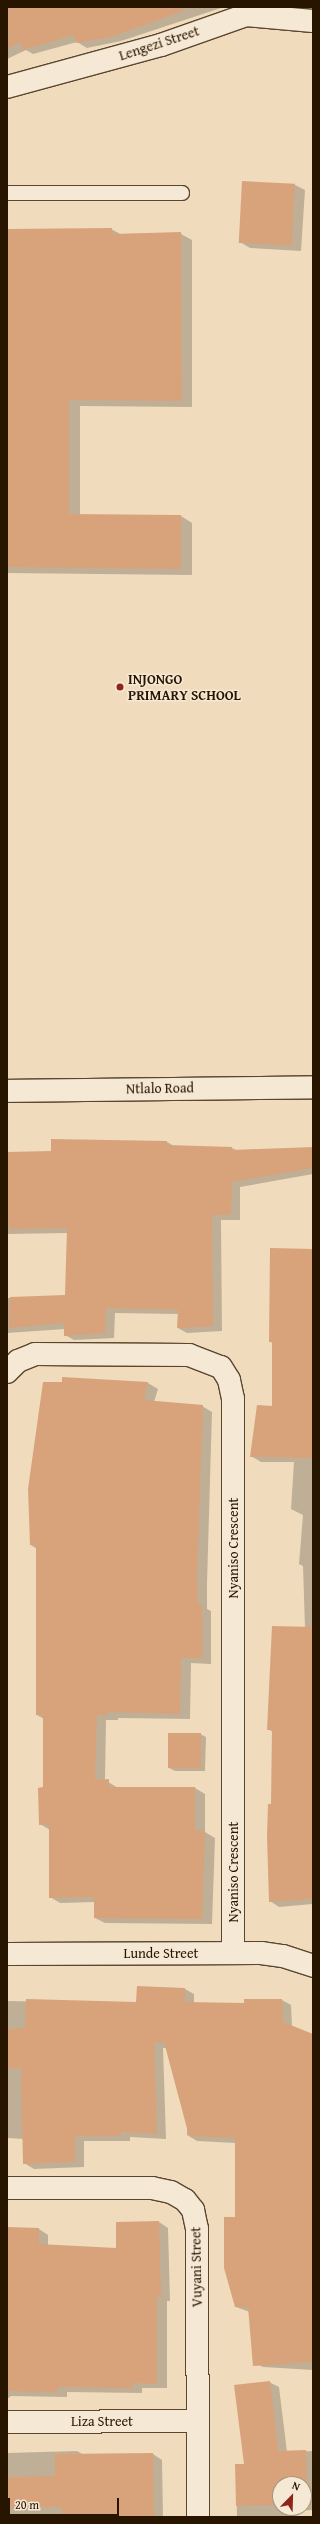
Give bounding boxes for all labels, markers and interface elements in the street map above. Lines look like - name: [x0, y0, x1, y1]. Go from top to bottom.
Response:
- street label: Lengezi Street: [117, 22, 201, 64]
- place label: INJONGO PRIMARY SCHOOL: [128, 671, 241, 704]
- marker: INJONGO PRIMARY SCHOOL: [115, 682, 125, 692]
- street label: Ntlalo Road: [126, 1079, 194, 1097]
- street label: Nyaniso Crescent: [225, 1498, 241, 1598]
- street label: Nyaniso Crescent: [225, 1822, 241, 1922]
- street label: Lunde Street: [124, 1945, 198, 1961]
- street label: Vuyani Street: [187, 2227, 205, 2307]
- street label: Liza Street: [71, 2413, 133, 2429]
- north arrow: [272, 2476, 312, 2516]
- text: N: [290, 2477, 303, 2495]
- scale bar: [10, 2490, 121, 2516]
- text: 20 m: [15, 2496, 39, 2513]

